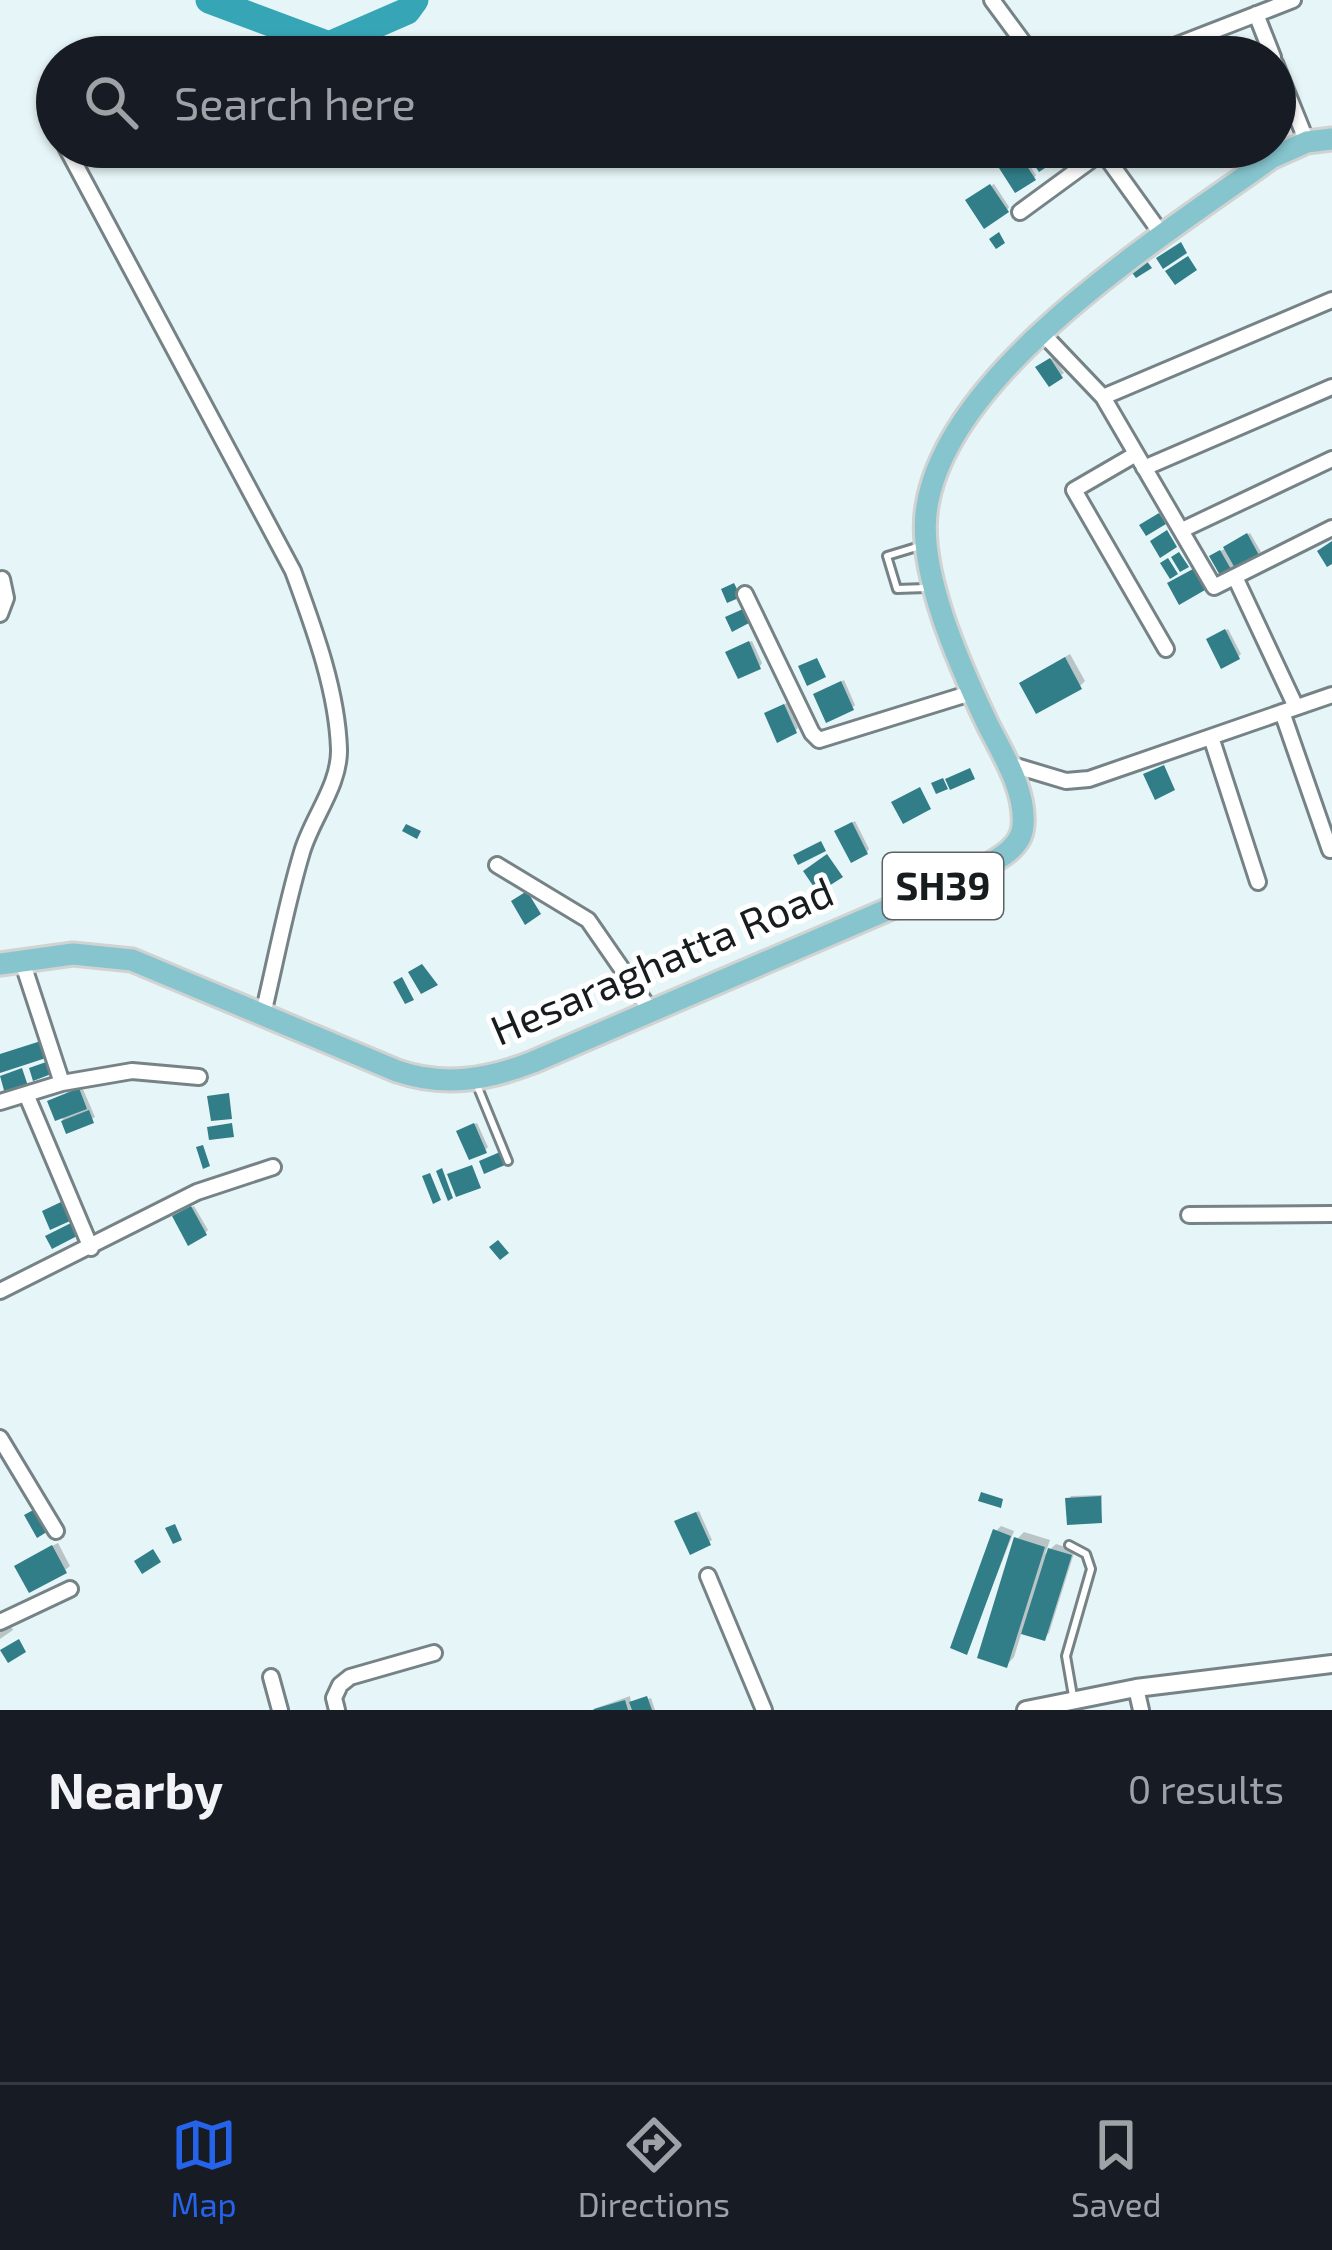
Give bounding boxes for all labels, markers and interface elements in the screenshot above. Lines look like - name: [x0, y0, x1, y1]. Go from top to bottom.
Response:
- search box: [36, 36, 1296, 168]
- icon: search: [78, 69, 144, 135]
- text: Search here: [174, 75, 416, 129]
- road number: SH39: [883, 853, 1003, 919]
- street label: Hesaraghatta Road: [483, 864, 840, 1054]
- text: Nearby: [48, 1758, 223, 1819]
- text: 0 results: [1128, 1765, 1284, 1812]
- tab: Map: [171, 2112, 237, 2224]
- tab: Directions: [578, 2112, 730, 2224]
- tab: Saved: [1071, 2112, 1161, 2224]

